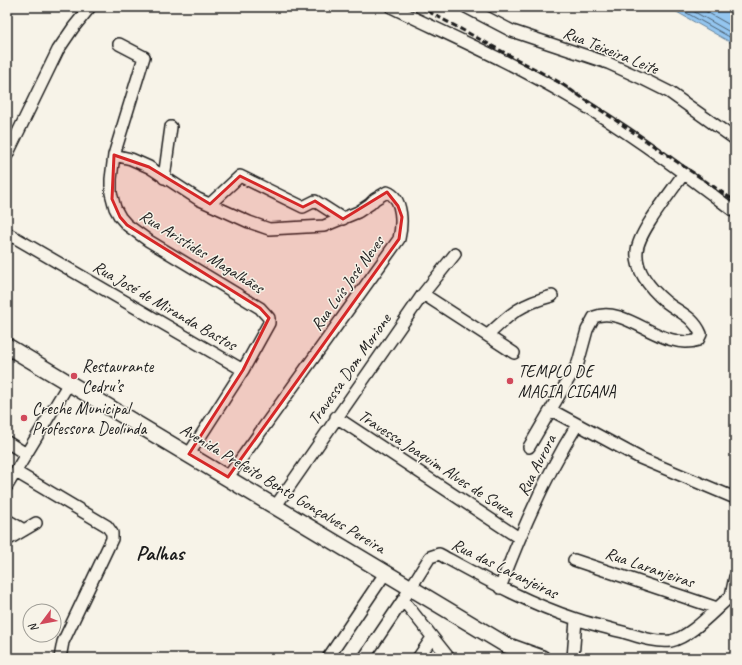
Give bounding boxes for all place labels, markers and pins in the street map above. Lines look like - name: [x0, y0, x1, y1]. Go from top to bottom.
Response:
- place label: Restaurante Cedru’s: [82, 356, 155, 397]
- place label: TEMPLO DE MAGIA CIGANA: [518, 361, 616, 402]
- marker: Restaurante Cedru’s: [69, 371, 79, 381]
- marker: TEMPLO DE MAGIA CIGANA: [505, 376, 515, 386]
- place label: Creche Municipal Professora Deolinda: [32, 398, 147, 439]
- marker: Creche Municipal Professora Deolinda: [19, 413, 29, 423]

